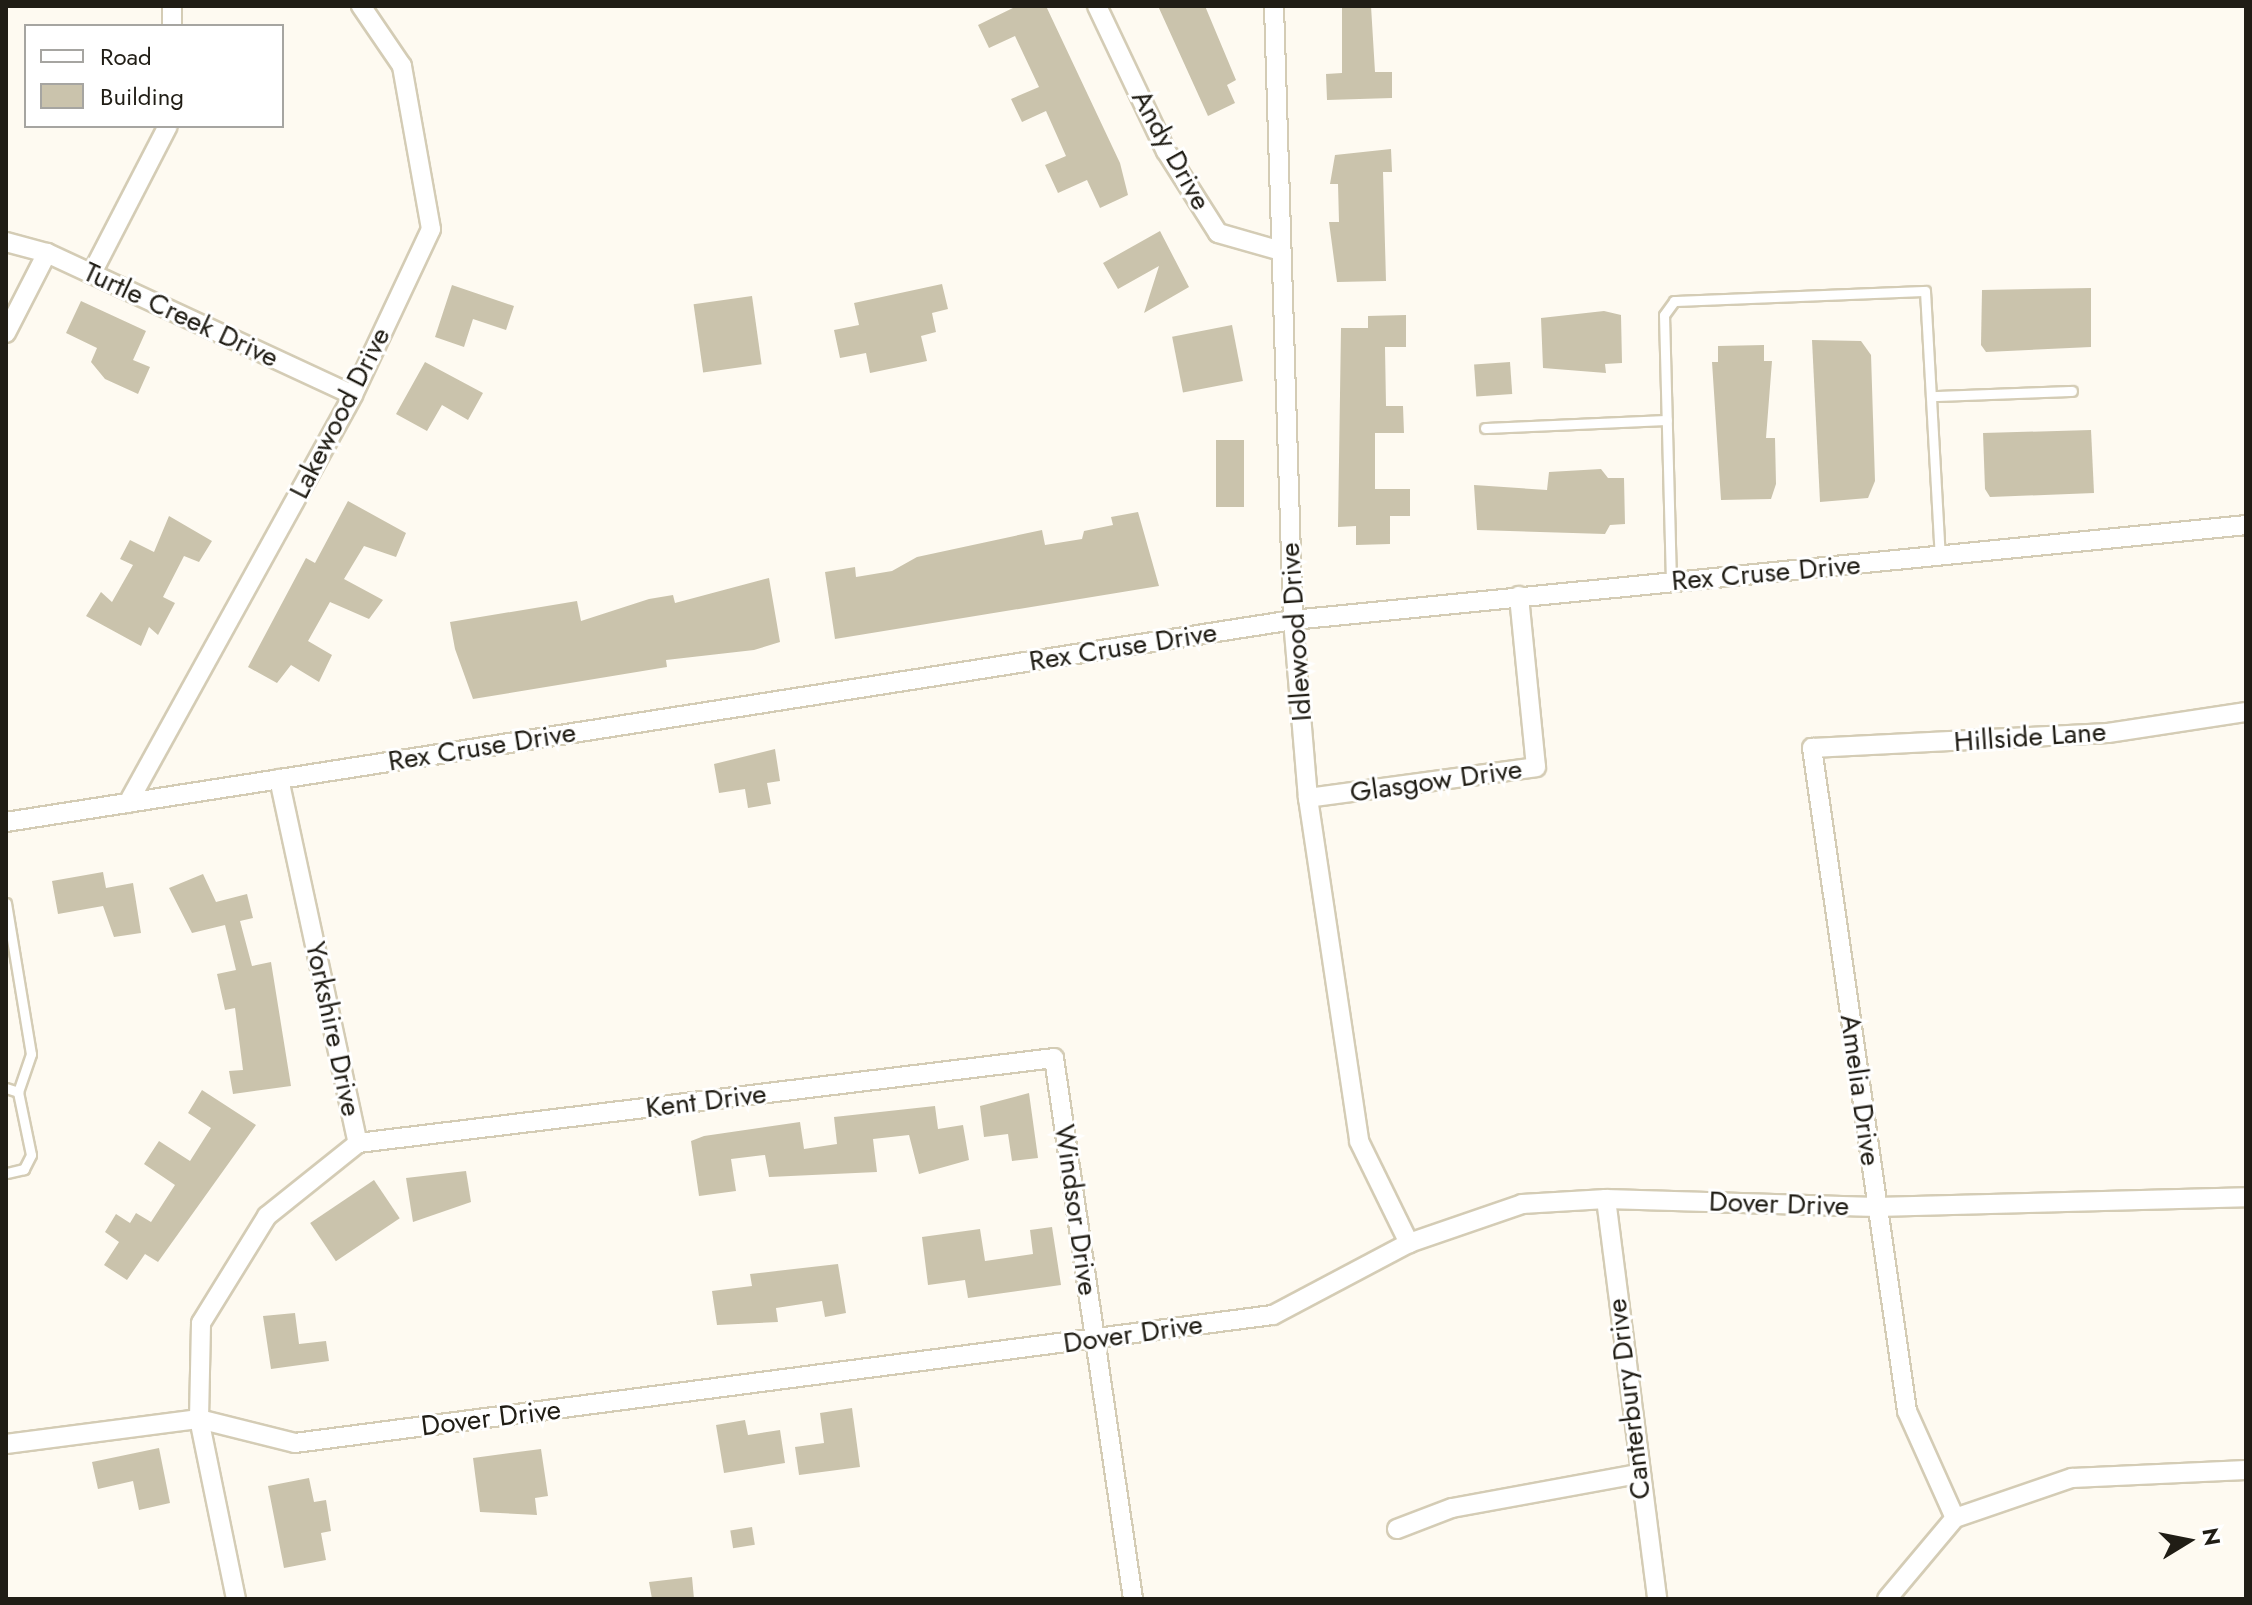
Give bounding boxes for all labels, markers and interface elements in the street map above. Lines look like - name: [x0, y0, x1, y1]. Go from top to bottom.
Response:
- legend: [24, 24, 284, 128]
- text: Road: [100, 39, 152, 74]
- text: Building: [100, 79, 184, 114]
- street label: Andy Drive: [1124, 84, 1218, 216]
- street label: Turtle Creek Drive: [78, 255, 284, 375]
- street label: Lakewood Drive: [282, 322, 398, 504]
- street label: Idlewood Drive: [1273, 542, 1319, 722]
- street label: Rex Cruse Drive: [1670, 548, 1862, 598]
- street label: Rex Cruse Drive: [1027, 616, 1219, 678]
- street label: Hillside Lane: [1953, 715, 2107, 759]
- street label: Rex Cruse Drive: [386, 716, 578, 778]
- street label: Glasgow Drive: [1348, 752, 1524, 810]
- street label: Yorkshire Drive: [298, 939, 368, 1119]
- street label: Amelia Drive: [1833, 1012, 1887, 1168]
- street label: Kent Drive: [644, 1077, 768, 1125]
- street label: Windsor Drive: [1047, 1122, 1105, 1298]
- street label: Dover Drive: [1708, 1185, 1850, 1223]
- street label: Canterbury Drive: [1600, 1297, 1658, 1501]
- street label: Dover Drive: [1061, 1308, 1205, 1360]
- street label: Dover Drive: [419, 1393, 563, 1443]
- north arrow: [2148, 1501, 2228, 1581]
- text: N: [2194, 1525, 2229, 1548]

